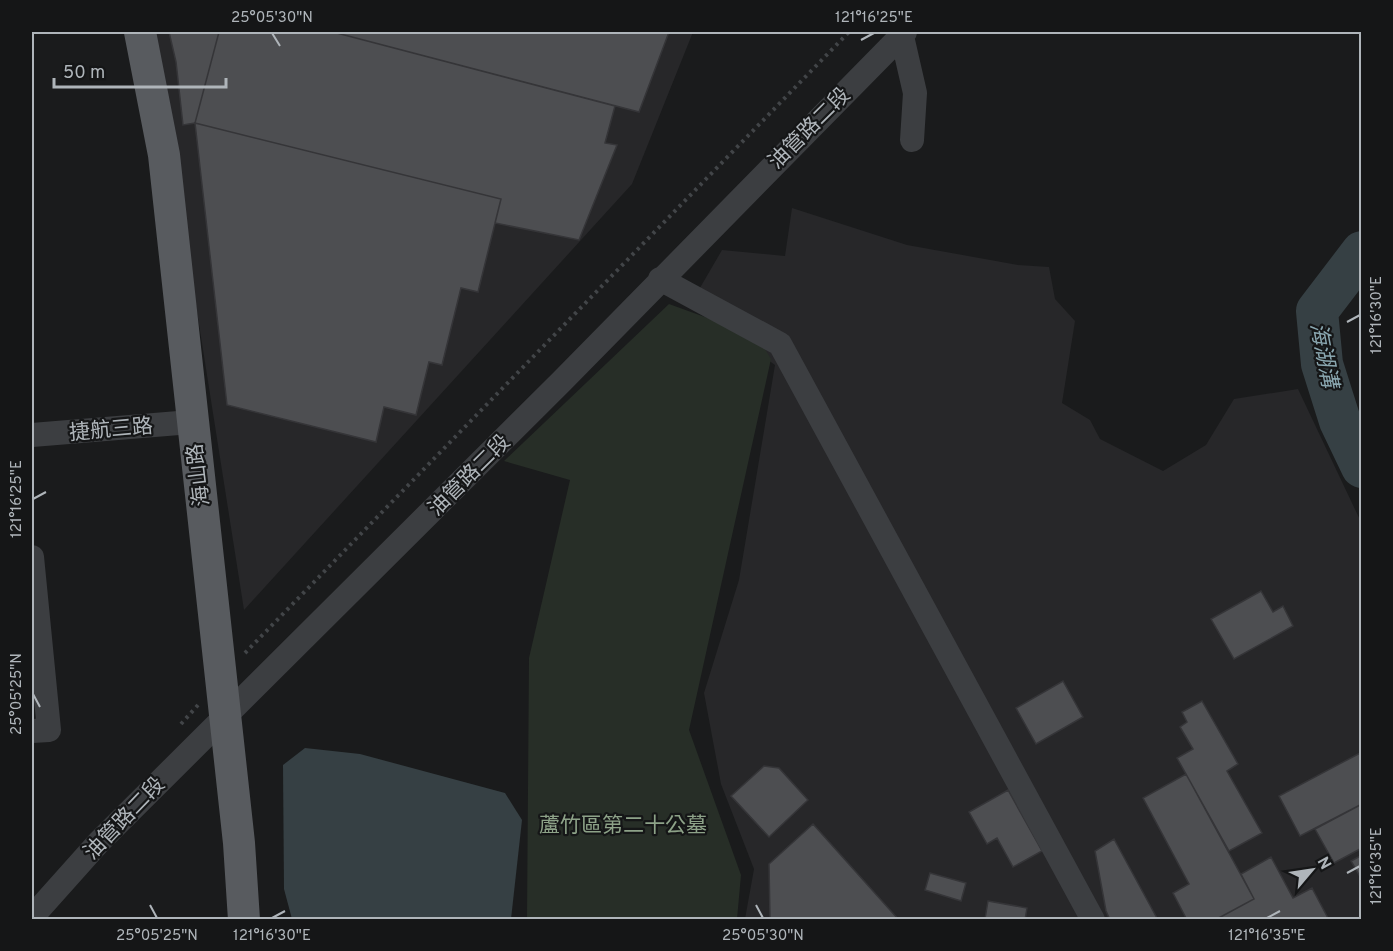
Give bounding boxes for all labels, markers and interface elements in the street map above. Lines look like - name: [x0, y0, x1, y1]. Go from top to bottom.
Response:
- text: 25°05'30"N: [231, 9, 313, 28]
- text: 121°16'25"E: [835, 9, 913, 28]
- scale bar: [54, 51, 226, 89]
- text: 50 m: [63, 62, 105, 85]
- street label: 油管路二段: [763, 82, 857, 176]
- text: 121°16'30"E: [1368, 276, 1387, 354]
- water label: 海湖溝: [1303, 320, 1343, 393]
- street label: 捷航三路: [68, 413, 154, 448]
- street label: 油管路二段: [423, 429, 517, 523]
- street label: 海山路: [182, 442, 217, 508]
- text: 121°16'25"E: [8, 460, 27, 538]
- text: 25°05'25"N: [8, 653, 27, 735]
- street label: 油管路二段: [79, 772, 171, 866]
- park label: 蘆竹區第二十公墓: [539, 813, 707, 840]
- text: 121°16'35"E: [1368, 827, 1387, 905]
- north arrow: [1282, 840, 1342, 900]
- text: N: [1312, 854, 1335, 874]
- text: 25°05'25"N: [116, 927, 198, 946]
- text: 121°16'30"E: [233, 927, 311, 946]
- text: 25°05'30"N: [722, 927, 804, 946]
- text: 121°16'35"E: [1228, 927, 1306, 946]

